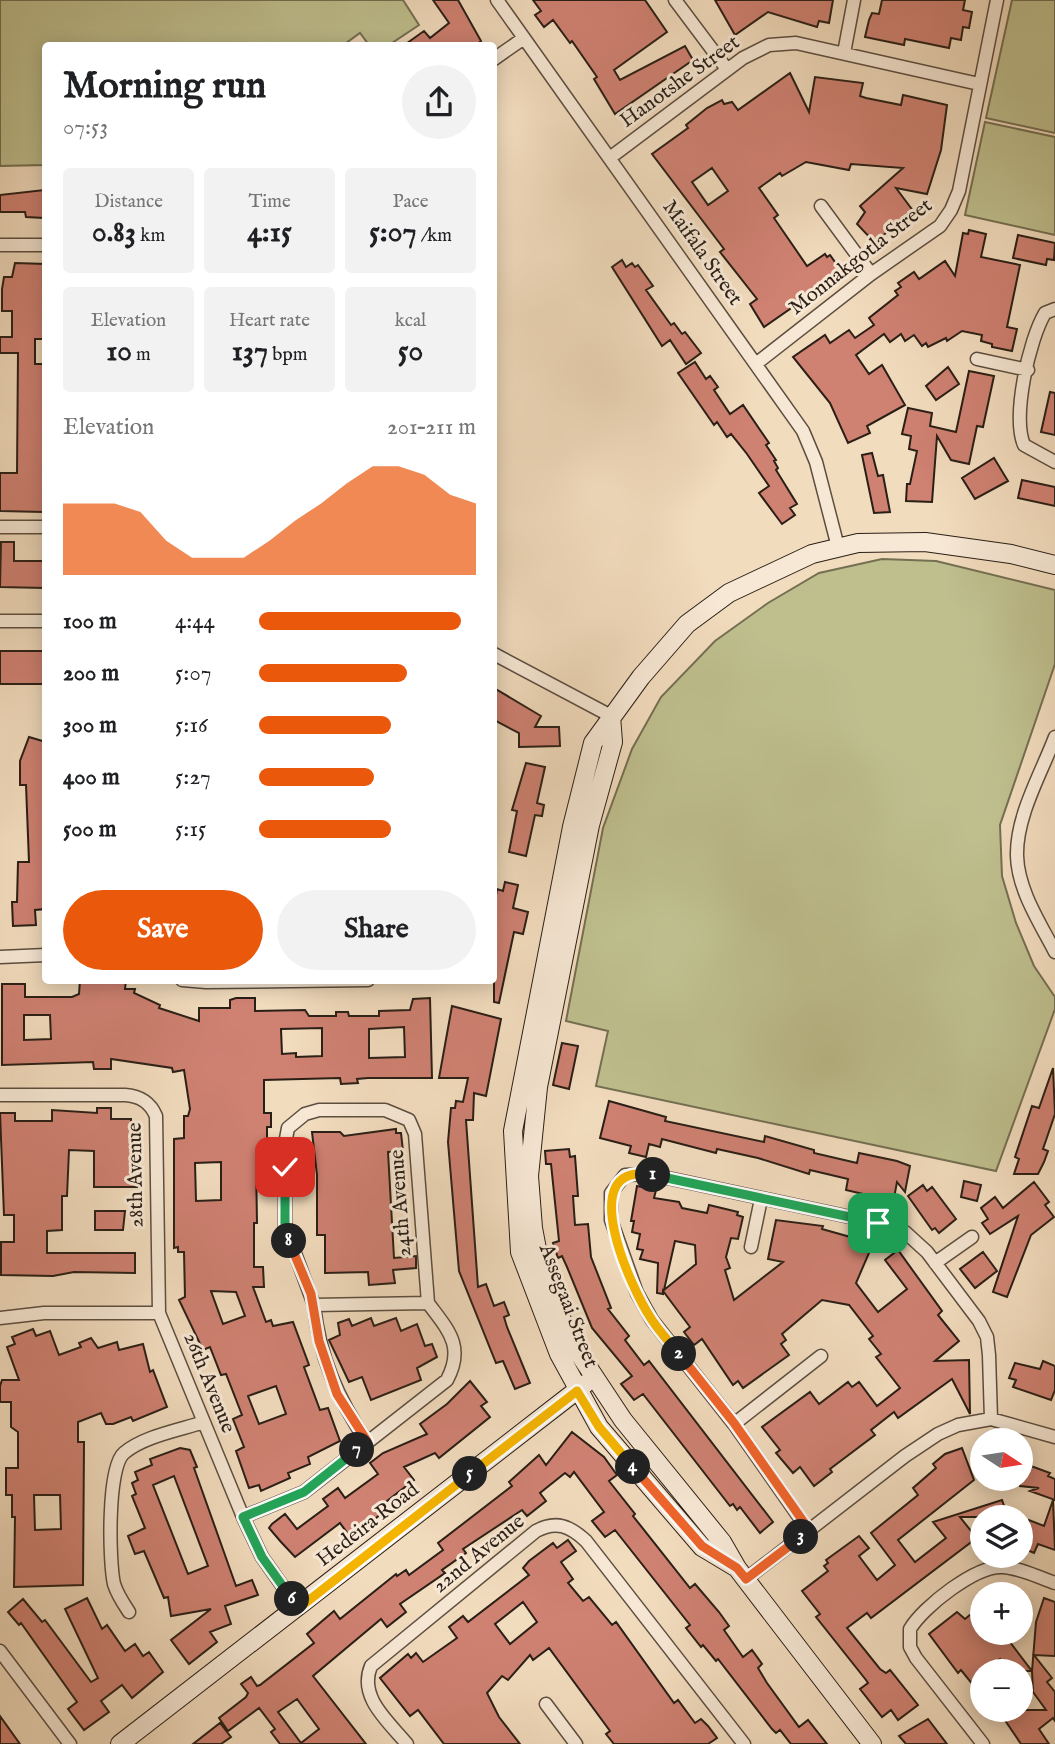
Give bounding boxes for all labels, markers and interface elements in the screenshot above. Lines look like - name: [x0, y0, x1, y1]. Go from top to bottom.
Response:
- street label: Hanotshe Street: [615, 29, 745, 135]
- text: Morning run: [63, 63, 266, 111]
- button: share: [402, 65, 476, 139]
- text: 07:53: [63, 113, 108, 142]
- text: Distance: [94, 190, 163, 214]
- text: Time: [248, 190, 291, 214]
- text: Pace: [393, 190, 428, 214]
- street label: Monnakgotla Street: [784, 193, 938, 321]
- street label: Maifala Street: [656, 195, 748, 311]
- text: 0.83: [92, 214, 136, 252]
- text: 4:15: [247, 214, 292, 252]
- text: 5:07: [369, 214, 417, 252]
- text: km: [136, 224, 165, 248]
- text: /km: [417, 224, 452, 248]
- text: Elevation: [91, 309, 166, 333]
- text: Heart rate: [229, 309, 310, 333]
- text: kcal: [395, 309, 426, 333]
- text: 10: [106, 333, 132, 371]
- text: 137: [232, 333, 268, 371]
- text: 50: [398, 333, 423, 371]
- text: m: [132, 343, 151, 367]
- text: bpm: [268, 343, 307, 367]
- text: Elevation: [63, 413, 154, 442]
- text: 201–211 m: [387, 413, 476, 442]
- text: 100 m: [63, 607, 117, 636]
- text: 4:44: [175, 607, 215, 636]
- text: 200 m: [63, 659, 119, 688]
- text: 5:07: [175, 659, 211, 688]
- text: 300 m: [63, 711, 117, 740]
- text: 5:16: [175, 711, 208, 740]
- text: 400 m: [63, 763, 120, 792]
- text: 5:27: [175, 763, 211, 792]
- text: 500 m: [63, 815, 117, 844]
- text: 5:15: [175, 815, 206, 844]
- button: Save: [63, 890, 263, 970]
- button: Share: [277, 890, 476, 970]
- street label: 28th Avenue: [122, 1122, 150, 1228]
- pin: [255, 1137, 315, 1197]
- icon: check: [266, 1148, 304, 1186]
- street label: 24th Avenue: [384, 1148, 418, 1257]
- pin: 1: [636, 1158, 670, 1192]
- text: 1: [649, 1162, 656, 1186]
- pin: [848, 1193, 908, 1253]
- icon: arrive: [859, 1204, 897, 1242]
- pin: 8: [272, 1224, 306, 1258]
- text: 8: [285, 1228, 292, 1252]
- street label: Assegaai Street: [532, 1239, 604, 1372]
- street label: 26th Avenue: [177, 1329, 241, 1437]
- pin: 2: [662, 1336, 696, 1372]
- text: 2: [674, 1341, 683, 1365]
- north arrow: [970, 1428, 1032, 1491]
- map controls: [970, 1428, 1033, 1722]
- pin: 7: [340, 1432, 374, 1468]
- text: 7: [352, 1437, 361, 1461]
- pin: 4: [616, 1450, 650, 1484]
- text: 4: [628, 1454, 637, 1478]
- pin: 5: [452, 1456, 488, 1492]
- text: 5: [466, 1461, 473, 1485]
- street label: Hedeira Road: [311, 1476, 425, 1573]
- button: layers: [970, 1505, 1033, 1568]
- street label: 22nd Avenue: [427, 1508, 531, 1599]
- pin: 3: [784, 1520, 818, 1554]
- text: 3: [797, 1524, 804, 1548]
- pin: 6: [274, 1582, 310, 1616]
- button: +: [970, 1582, 1033, 1645]
- text: 6: [287, 1586, 296, 1610]
- button: −: [970, 1659, 1033, 1722]

